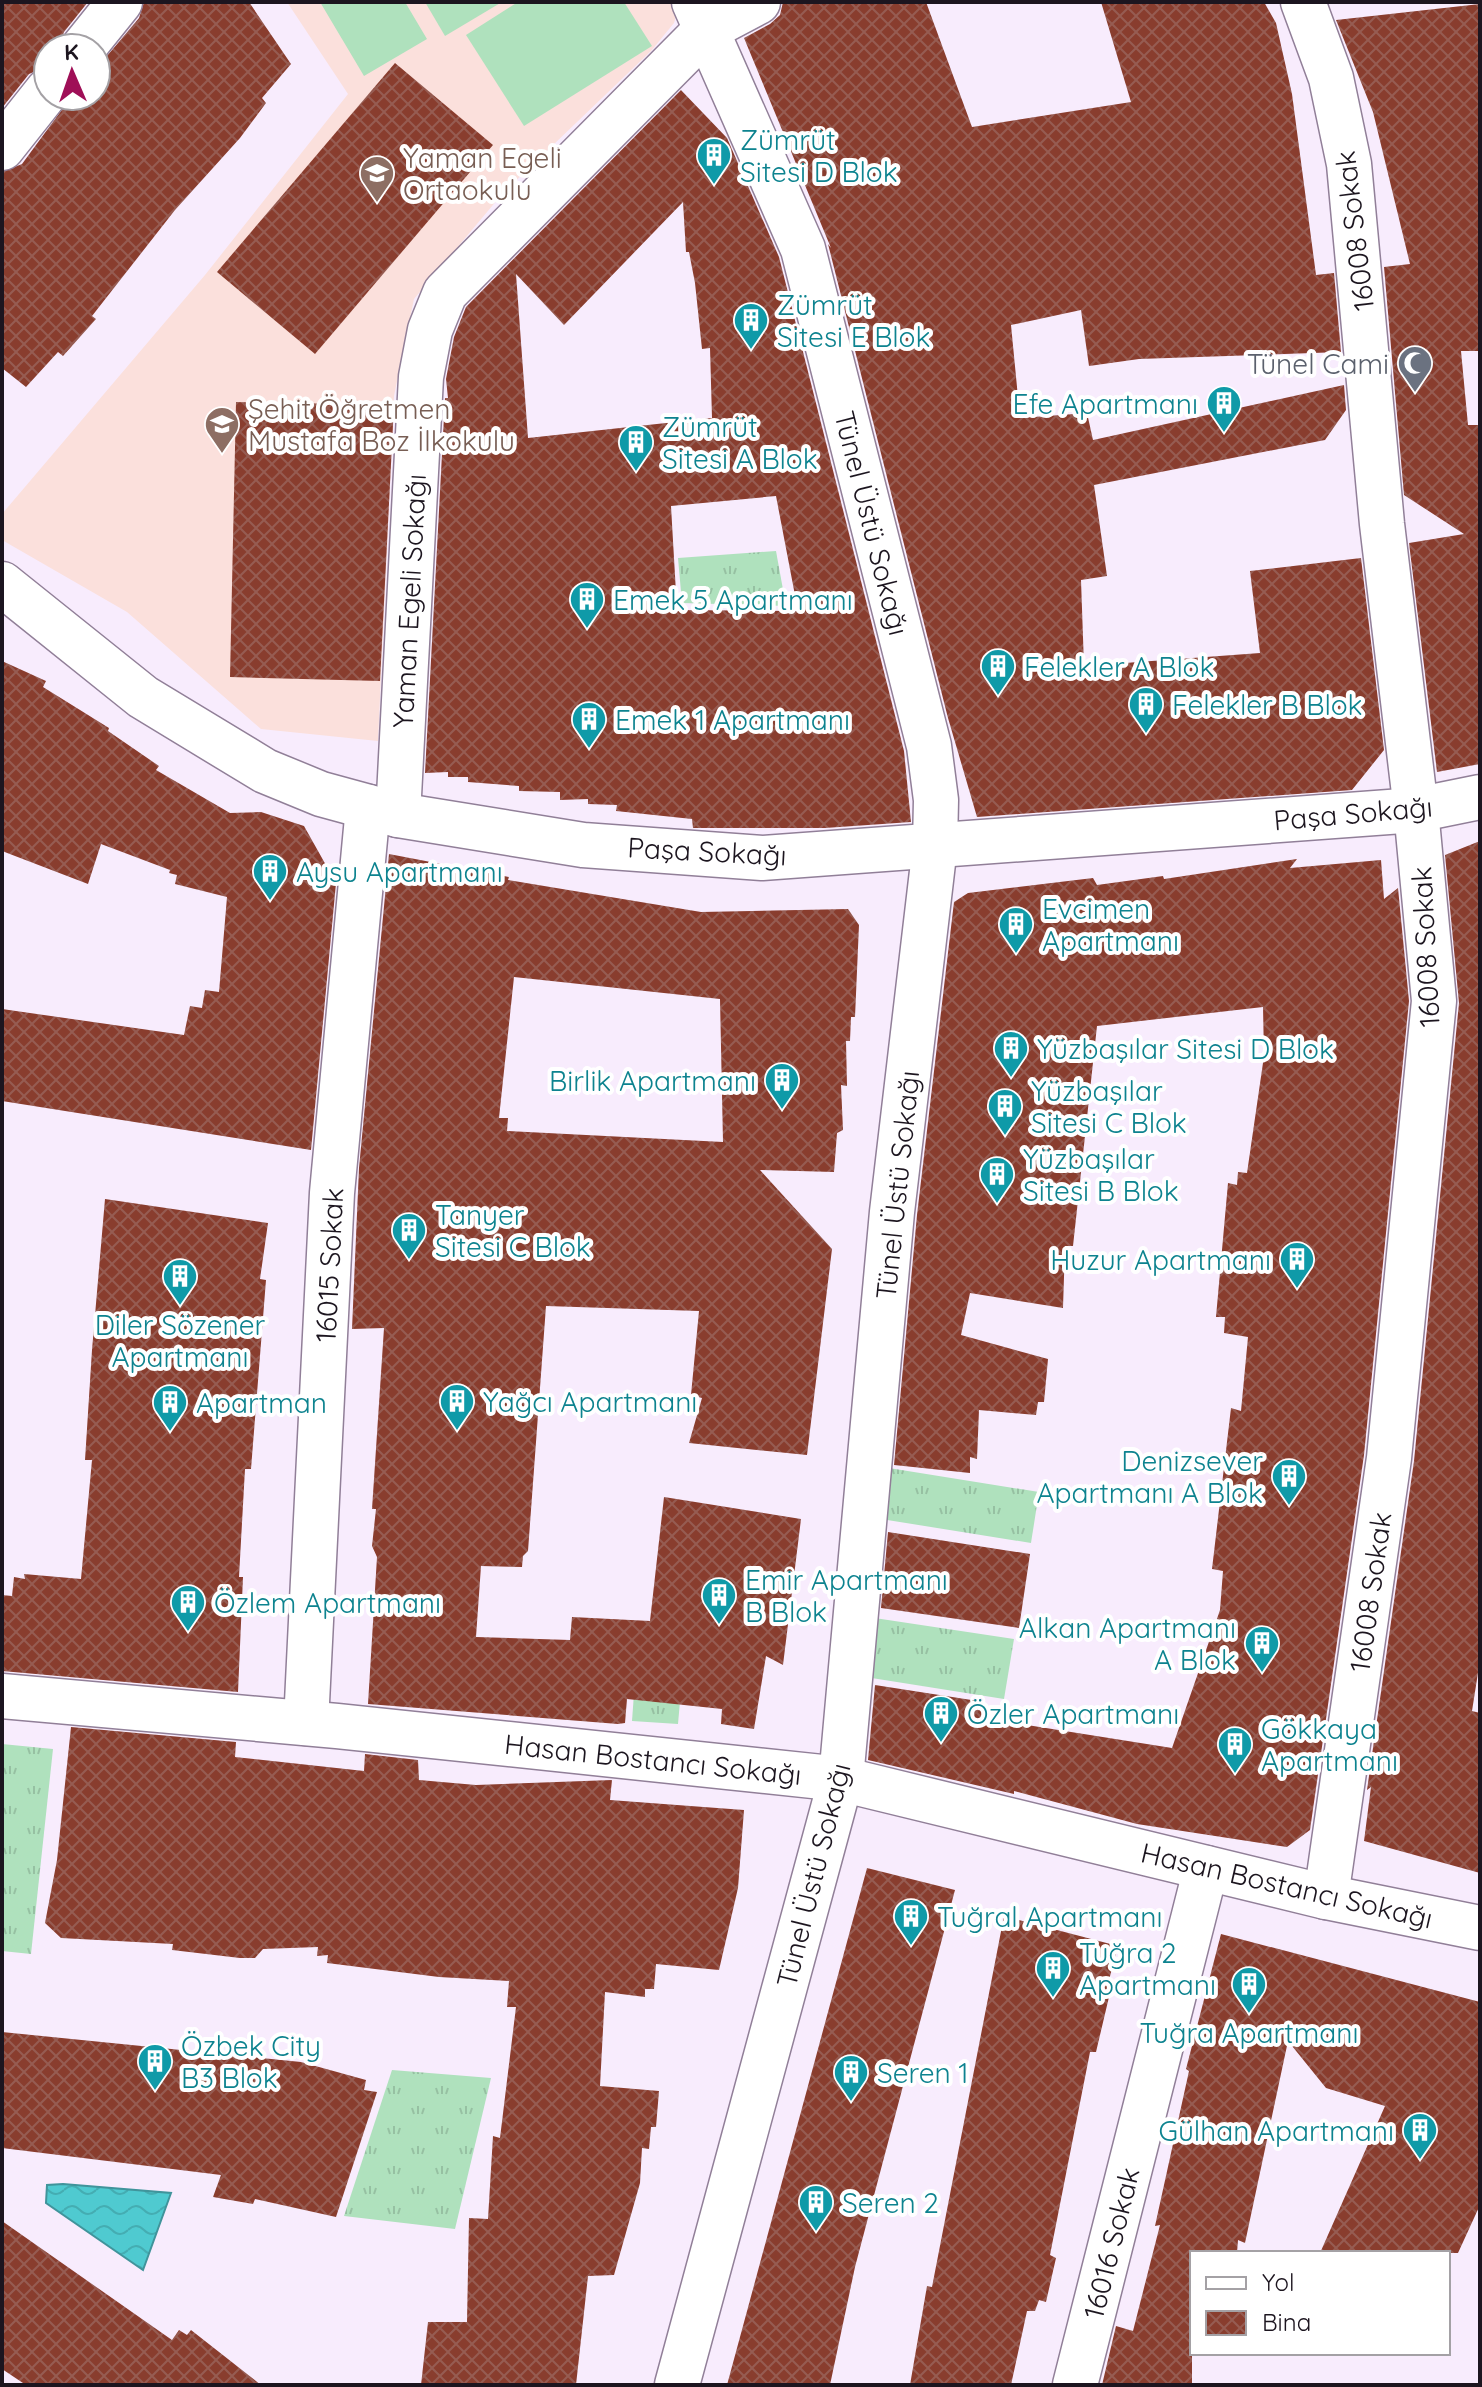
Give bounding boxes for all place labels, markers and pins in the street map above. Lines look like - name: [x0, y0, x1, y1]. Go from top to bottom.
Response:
- place label: Zümrüt Sitesi D Blok: [740, 122, 898, 189]
- building icon: Zümrüt Sitesi D Blok: [695, 136, 733, 186]
- place label: Yaman Egeli Ortaokulu: [403, 140, 562, 207]
- school or university icon: Yaman Egeli Ortaokulu: [358, 154, 396, 204]
- place label: Zümrüt Sitesi E Blok: [777, 287, 930, 354]
- building icon: Zümrüt Sitesi E Blok: [732, 301, 770, 351]
- mosque icon: Tünel Cami: [1396, 344, 1434, 394]
- place label: Tünel Cami: [1247, 346, 1389, 381]
- building icon: Efe Apartmanı: [1205, 384, 1243, 434]
- place label: Efe Apartmanı: [1013, 386, 1198, 421]
- place label: Şehit Öğretmen Mustafa Boz İlkokulu: [248, 391, 515, 458]
- school or university icon: Şehit Öğretmen Mustafa Boz İlkokulu: [203, 405, 241, 455]
- place label: Zümrüt Sitesi A Blok: [662, 409, 818, 476]
- building icon: Zümrüt Sitesi A Blok: [617, 423, 655, 473]
- building icon: Emek 5 Apartmanı: [568, 580, 606, 630]
- place label: Emek 5 Apartmanı: [613, 582, 853, 617]
- building icon: Felekler A Blok: [979, 647, 1017, 697]
- place label: Felekler A Blok: [1024, 649, 1214, 684]
- building icon: Felekler B Blok: [1127, 685, 1165, 735]
- place label: Felekler B Blok: [1172, 687, 1363, 722]
- building icon: Emek 1 Apartmanı: [570, 700, 608, 750]
- place label: Emek 1 Apartmanı: [615, 702, 850, 737]
- building icon: Aysu Apartmanı: [251, 852, 289, 902]
- place label: Aysu Apartmanı: [296, 854, 503, 889]
- place label: Evcimen Apartmanı: [1042, 891, 1179, 958]
- building icon: Evcimen Apartmanı: [997, 905, 1035, 955]
- building icon: Yüzbaşılar Sitesi D Blok: [992, 1029, 1030, 1079]
- place label: Yüzbaşılar Sitesi D Blok: [1037, 1031, 1334, 1066]
- building icon: Birlik Apartmanı: [763, 1061, 801, 1111]
- place label: Birlik Apartmanı: [549, 1063, 756, 1098]
- place label: Yüzbaşılar Sitesi C Blok: [1031, 1073, 1187, 1140]
- building icon: Yüzbaşılar Sitesi C Blok: [986, 1087, 1024, 1137]
- place label: Yüzbaşılar Sitesi B Blok: [1023, 1141, 1179, 1208]
- building icon: Yüzbaşılar Sitesi B Blok: [978, 1155, 1016, 1205]
- place label: Tanyer Sitesi C Blok: [435, 1197, 591, 1264]
- building icon: Tanyer Sitesi C Blok: [390, 1211, 428, 1261]
- building icon: Huzur Apartmanı: [1278, 1240, 1316, 1290]
- place label: Huzur Apartmanı: [1050, 1242, 1271, 1277]
- building icon: Diler Sözener Apartmanı: [161, 1257, 199, 1307]
- place label: Diler Sözener Apartmanı: [95, 1307, 266, 1374]
- building icon: Yağcı Apartmanı: [438, 1382, 476, 1432]
- building icon: Apartman: [151, 1383, 189, 1433]
- place label: Yağcı Apartmanı: [483, 1384, 697, 1419]
- place label: Apartman: [196, 1385, 327, 1420]
- place label: Denizsever Apartmanı A Blok: [1036, 1443, 1263, 1510]
- building icon: Denizsever Apartmanı A Blok: [1270, 1457, 1308, 1507]
- place label: Emir Apartmanı B Blok: [745, 1562, 948, 1629]
- building icon: Emir Apartmanı B Blok: [700, 1576, 738, 1626]
- building icon: Özlem Apartmanı: [169, 1583, 207, 1633]
- place label: Özlem Apartmanı: [214, 1585, 441, 1620]
- place label: Alkan Apartmanı A Blok: [1019, 1610, 1236, 1677]
- building icon: Alkan Apartmanı A Blok: [1243, 1624, 1281, 1674]
- building icon: Özler Apartmanı: [922, 1694, 960, 1744]
- place label: Özler Apartmanı: [967, 1696, 1179, 1731]
- place label: Gökkaya Apartmanı: [1261, 1711, 1398, 1778]
- building icon: Gökkaya Apartmanı: [1216, 1725, 1254, 1775]
- building icon: Tuğral Apartmanı: [892, 1897, 930, 1947]
- place label: Tuğral Apartmanı: [937, 1899, 1162, 1934]
- place label: Tuğra 2 Apartmanı: [1079, 1935, 1216, 2002]
- building icon: Tuğra 2 Apartmanı: [1034, 1949, 1072, 1999]
- building icon: Tuğra Apartmanı: [1230, 1965, 1268, 2015]
- place label: Tuğra Apartmanı: [1139, 2015, 1359, 2050]
- place label: Özbek City B3 Blok: [181, 2028, 321, 2095]
- building icon: Özbek City B3 Blok: [136, 2042, 174, 2092]
- building icon: Seren 1: [832, 2053, 870, 2103]
- place label: Seren 1: [877, 2055, 969, 2090]
- building icon: Gülhan Apartmanı: [1401, 2111, 1439, 2161]
- place label: Gülhan Apartmanı: [1158, 2113, 1394, 2148]
- building icon: Seren 2: [797, 2183, 835, 2233]
- place label: Seren 2: [842, 2185, 939, 2220]

